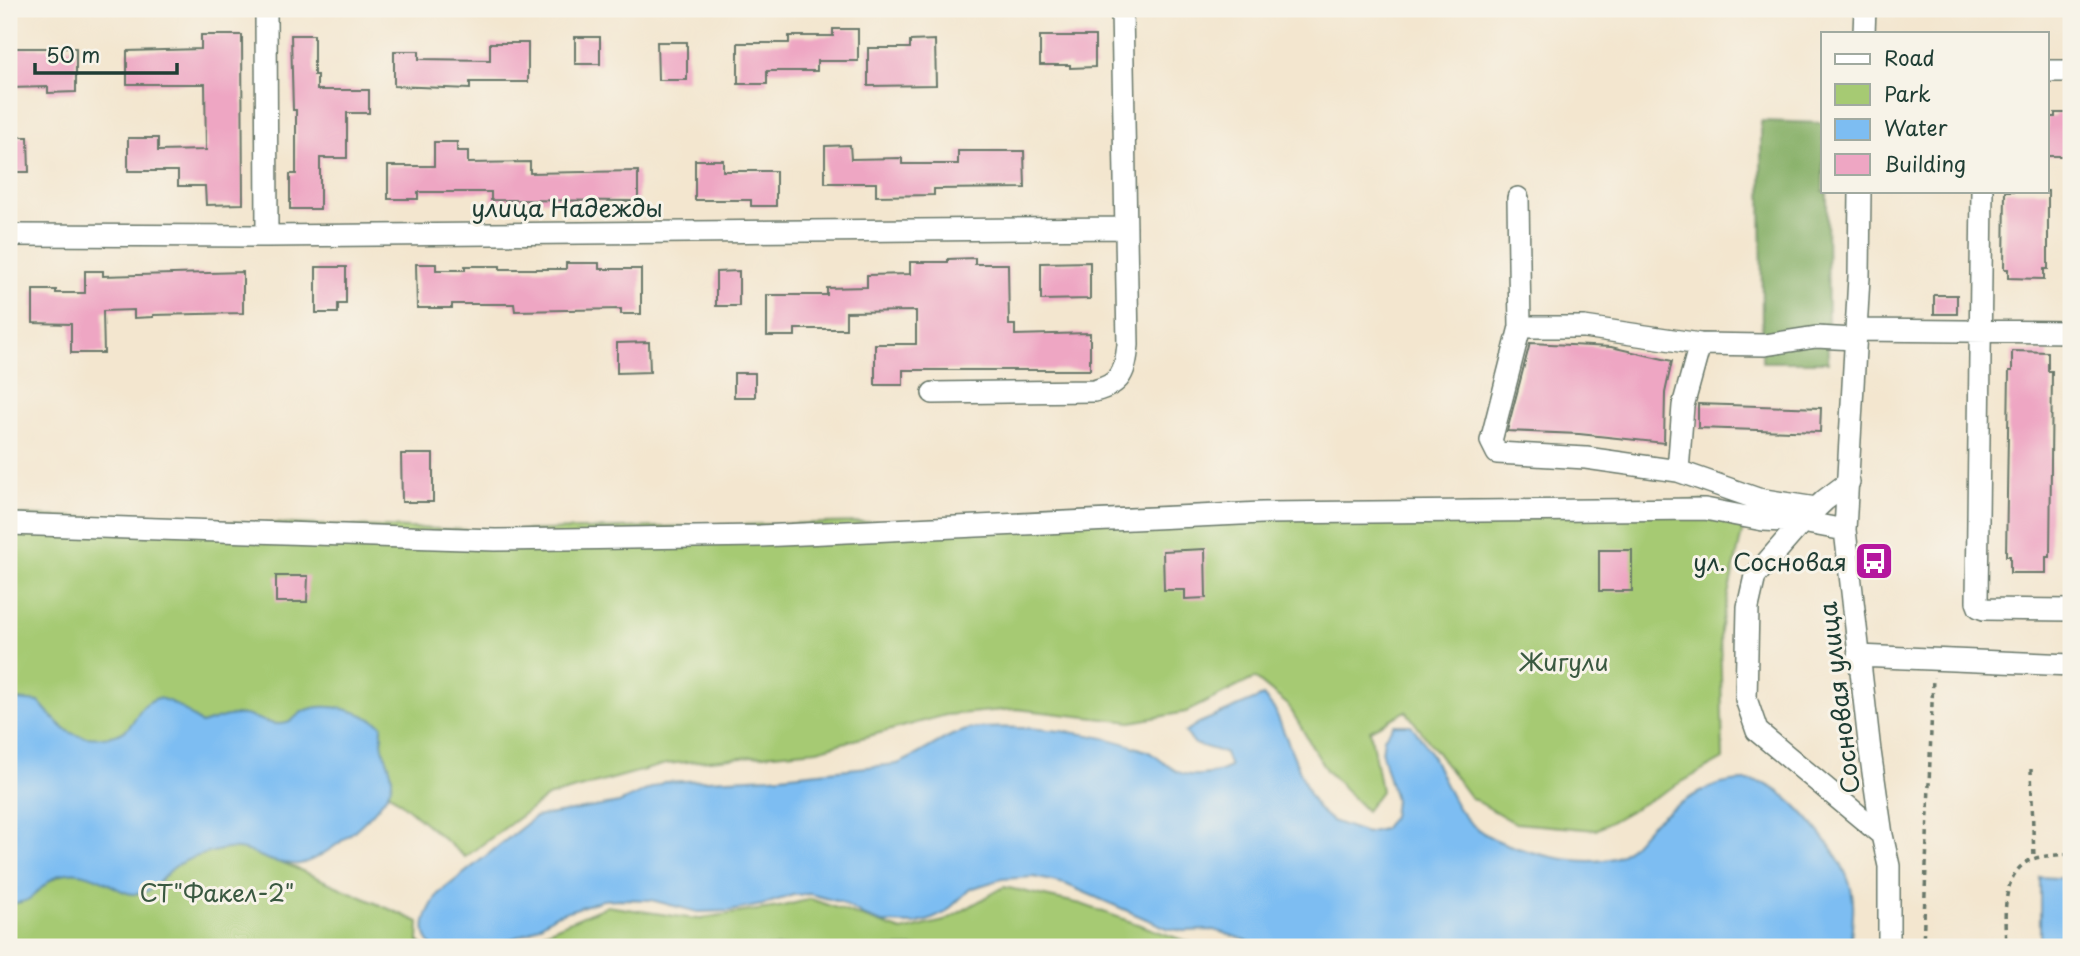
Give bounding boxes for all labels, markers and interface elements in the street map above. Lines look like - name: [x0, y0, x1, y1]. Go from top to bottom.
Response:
- scale bar: [35, 32, 177, 76]
- legend: [1821, 32, 2048, 192]
- text: 50 m: [46, 38, 100, 70]
- text: Road: [1884, 41, 1935, 73]
- text: Park: [1884, 77, 1931, 109]
- text: Water: [1884, 111, 1948, 143]
- text: Building: [1884, 147, 1966, 179]
- street label: улица Надежды: [471, 189, 663, 225]
- bus stop icon: ул. Сосновая: [1853, 540, 1895, 582]
- place label: ул. Сосновая: [1693, 543, 1847, 579]
- street label: Сосновая улица: [1808, 600, 1868, 796]
- park label: Жигули: [1518, 643, 1609, 679]
- park label: СТ"Факел-2": [140, 874, 294, 910]

